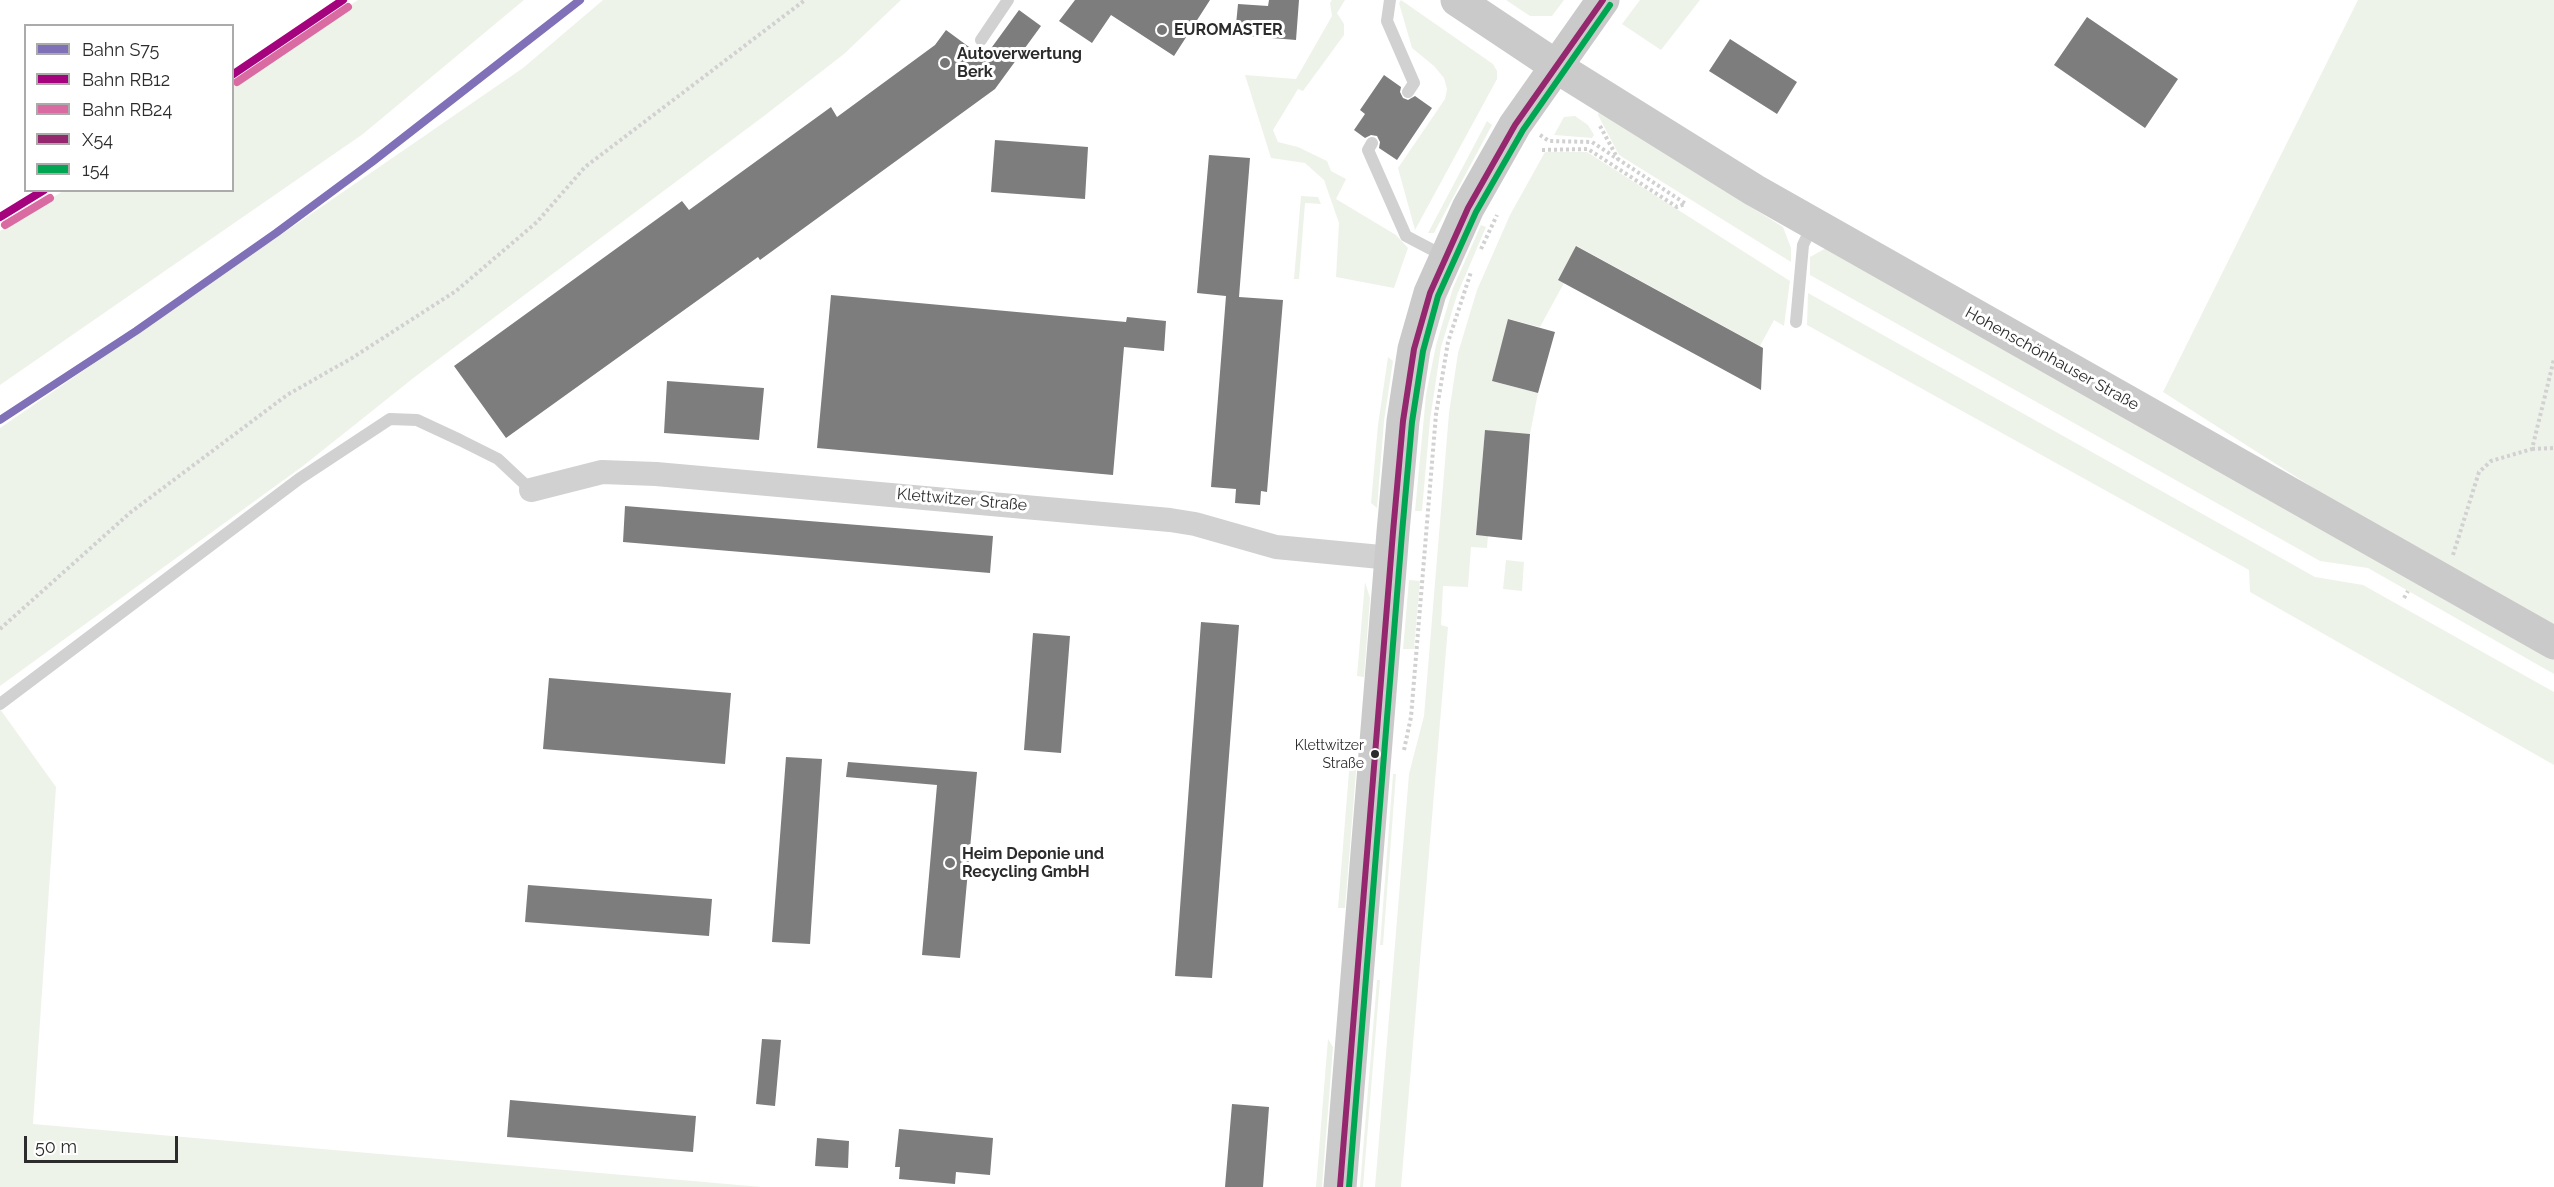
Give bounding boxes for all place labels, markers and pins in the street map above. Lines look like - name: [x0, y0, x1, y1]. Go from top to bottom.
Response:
- place label: EUROMASTER: [1174, 20, 1283, 40]
- marker: EUROMASTER: [1155, 23, 1169, 37]
- place label: Autoverwertung Berk: [957, 44, 1082, 82]
- marker: Autoverwertung Berk: [938, 56, 952, 70]
- place label: Klettwitzer Straße: [1295, 738, 1364, 770]
- marker: Klettwitzer Straße: [1369, 748, 1381, 760]
- place label: Heim Deponie und Recycling GmbH: [962, 844, 1104, 882]
- marker: Heim Deponie und Recycling GmbH: [943, 856, 957, 870]

